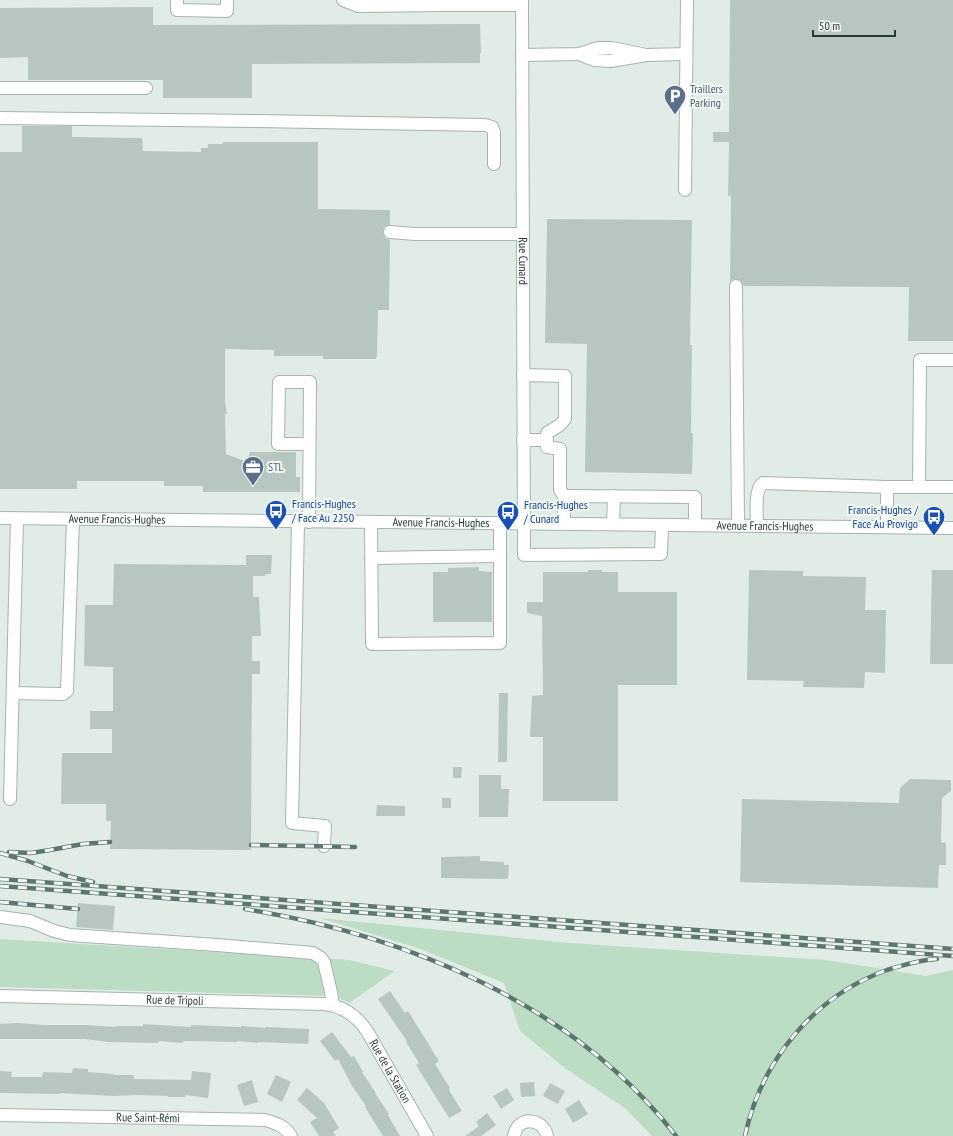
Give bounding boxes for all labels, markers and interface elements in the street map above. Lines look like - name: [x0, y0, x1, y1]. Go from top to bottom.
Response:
- scale bar: [813, 12, 895, 38]
- text: 50 m: [819, 18, 840, 33]
- place label: Traillers Parking: [690, 81, 723, 110]
- parking icon: Traillers Parking: [662, 83, 688, 116]
- street label: Rue Cunard: [516, 237, 531, 285]
- office icon: STL: [240, 454, 266, 487]
- place label: STL: [268, 459, 284, 474]
- place label: Francis-Hughes / Face Au 2250: [291, 496, 356, 525]
- place label: Francis-Hughes / Cunard: [523, 497, 588, 526]
- bus stop icon: Francis-Hughes / Face Au 2250: [263, 498, 289, 531]
- bus stop icon: Francis-Hughes / Cunard: [495, 499, 521, 532]
- place label: Francis-Hughes / Face Au Provigo: [848, 502, 918, 531]
- bus stop icon: Francis-Hughes / Face Au Provigo: [921, 504, 947, 537]
- street label: Avenue Francis-Hughes: [68, 511, 166, 527]
- street label: Avenue Francis-Hughes: [392, 514, 490, 530]
- street label: Avenue Francis-Hughes: [716, 518, 814, 534]
- street label: Rue de Tripoli: [146, 992, 204, 1008]
- street label: Rue de la Station: [366, 1036, 415, 1106]
- street label: Rue Saint-Rémi: [116, 1109, 180, 1125]

